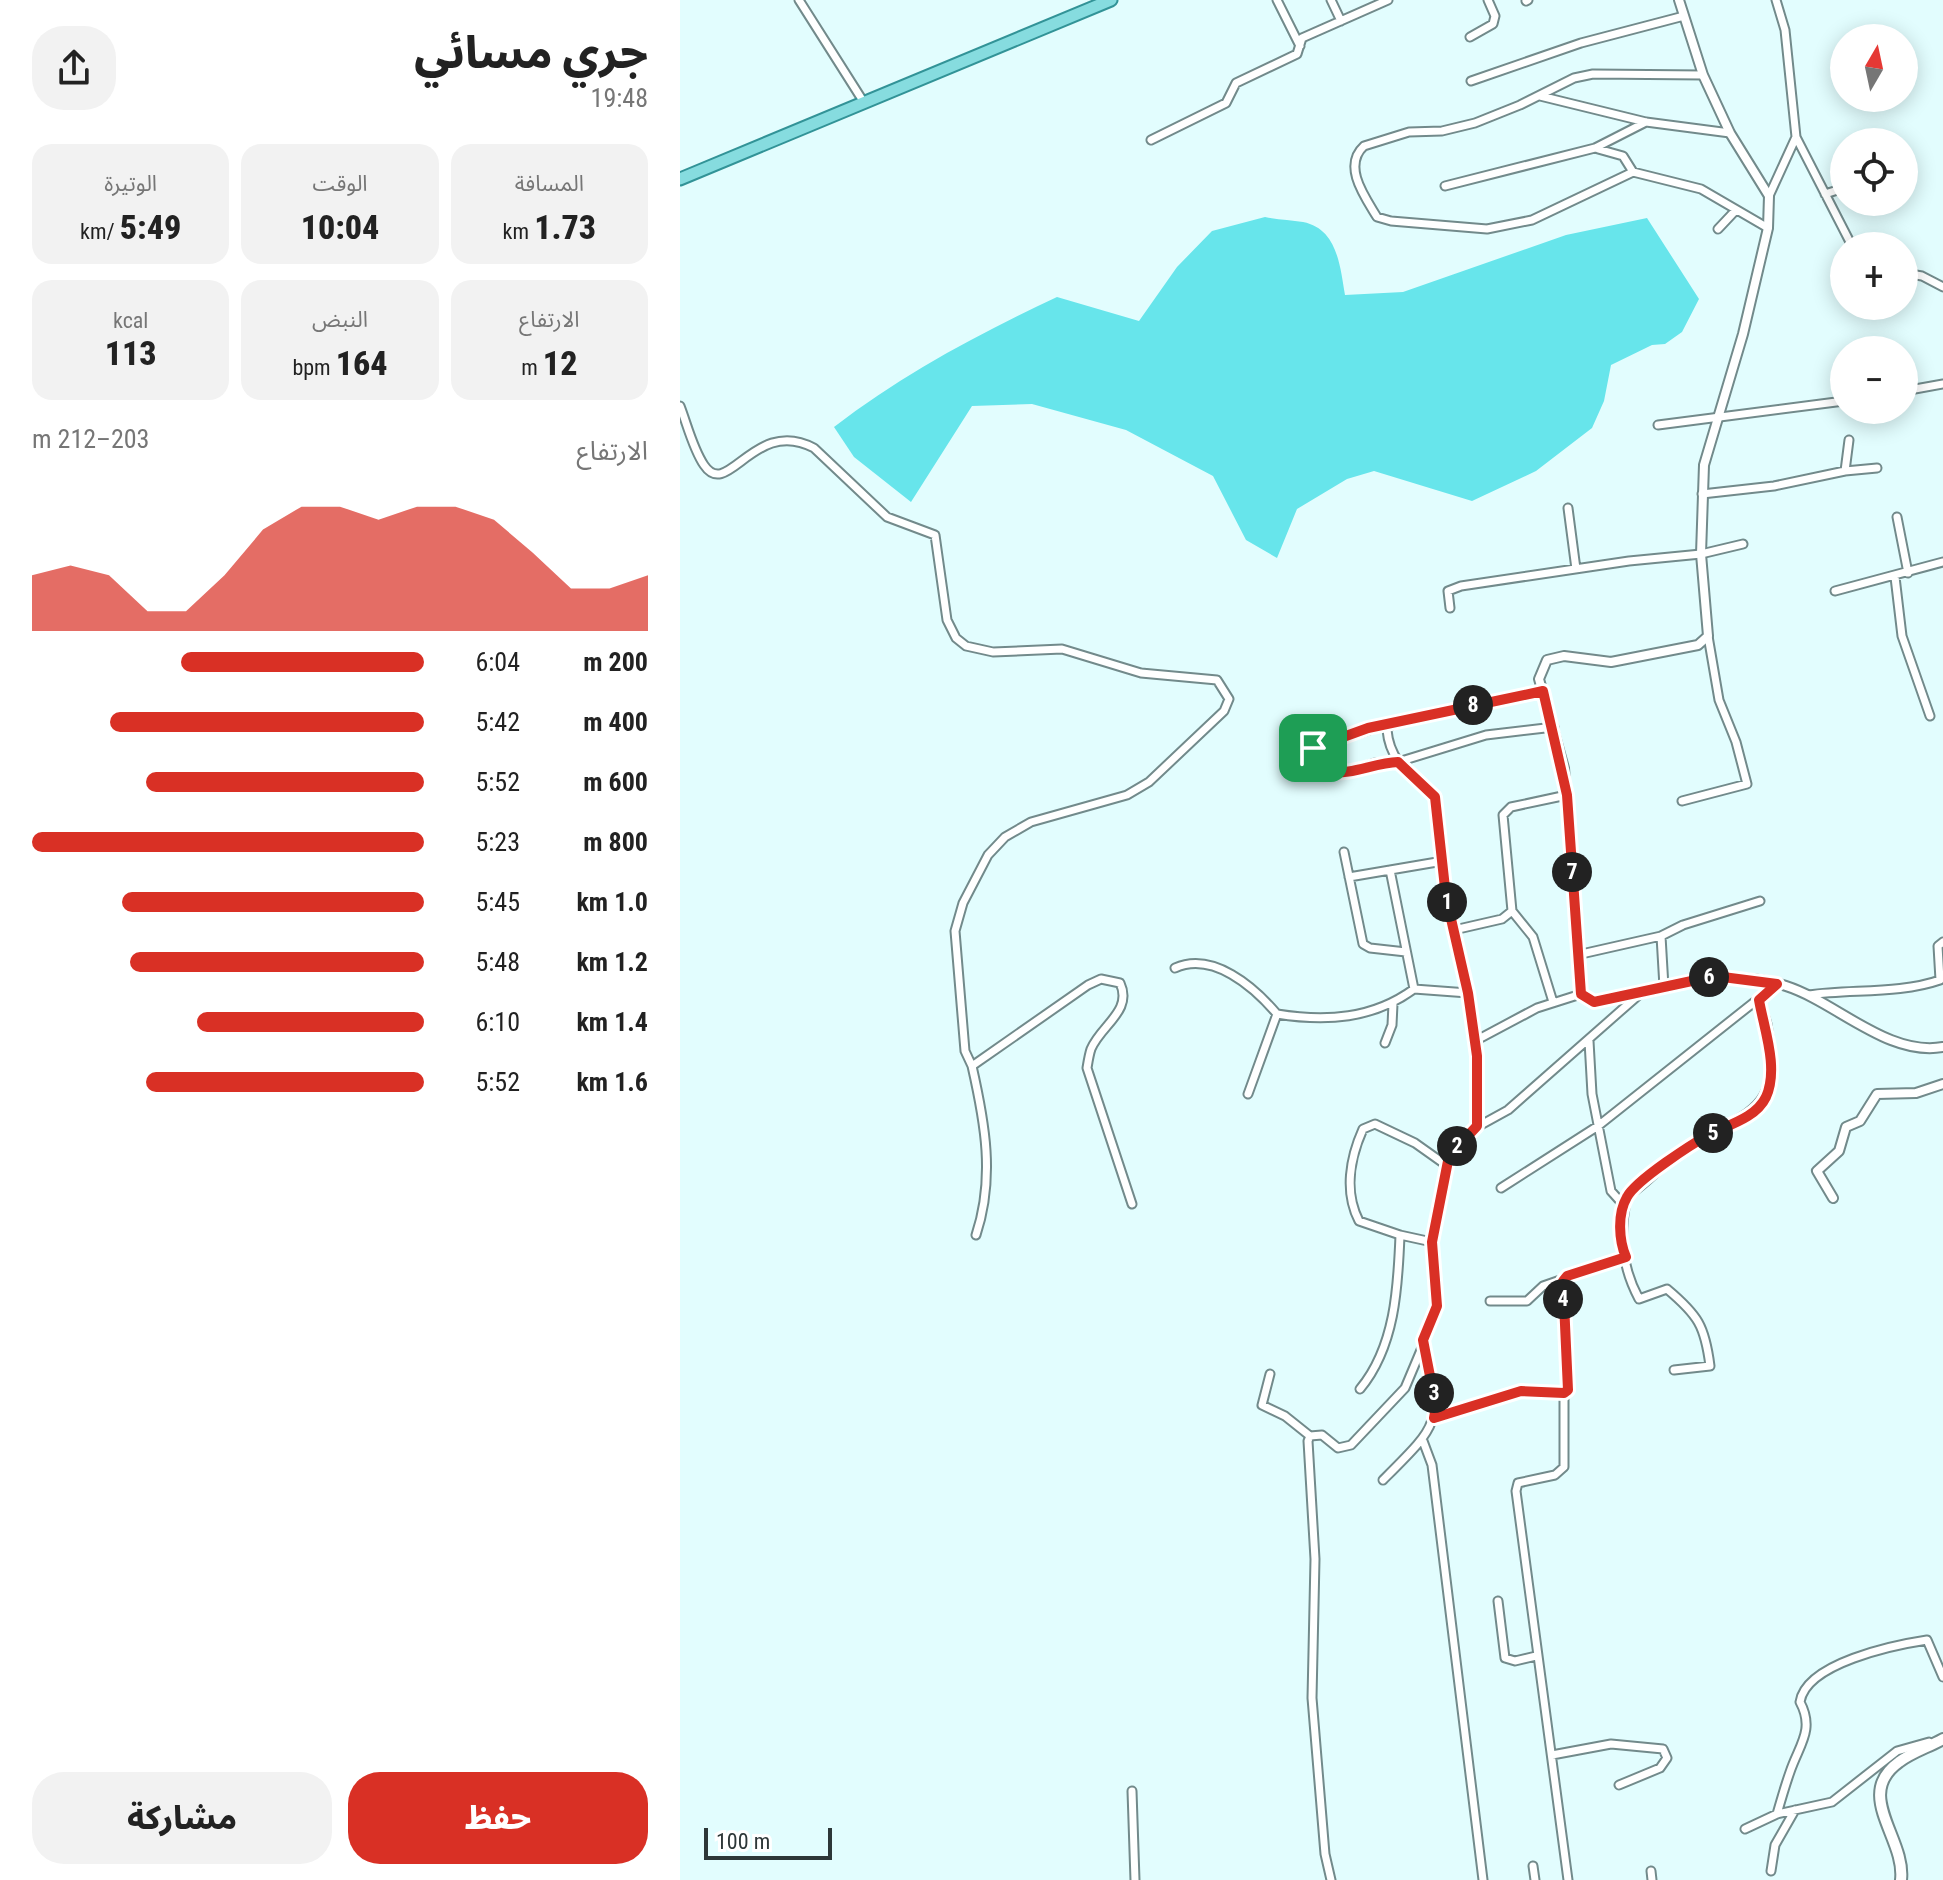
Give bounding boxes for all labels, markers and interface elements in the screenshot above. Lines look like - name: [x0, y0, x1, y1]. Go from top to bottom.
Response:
- north arrow: [1830, 24, 1918, 112]
- map controls: [1830, 24, 1918, 424]
- button: share: [32, 26, 116, 110]
- text: جري مسائي: [414, 27, 648, 79]
- text: 19:48: [591, 83, 648, 113]
- button: locate: [1830, 128, 1918, 216]
- text: الوتيرة: [104, 171, 157, 196]
- text: الوقت: [312, 171, 368, 196]
- text: المسافة: [515, 171, 584, 196]
- text: 5:49: [120, 207, 181, 247]
- text: 10:04: [301, 207, 379, 247]
- text: 1.73: [534, 207, 596, 247]
- text: /km: [80, 219, 120, 244]
- text: km: [503, 219, 534, 244]
- button: +: [1830, 232, 1918, 320]
- text: النبض: [312, 307, 368, 332]
- text: الارتفاع: [519, 307, 580, 332]
- text: kcal: [113, 308, 148, 333]
- text: 113: [105, 333, 157, 373]
- button: −: [1830, 336, 1918, 424]
- text: 164: [336, 343, 388, 383]
- text: 12: [543, 343, 577, 383]
- text: bpm: [292, 355, 336, 380]
- text: m: [521, 355, 543, 380]
- text: 203–212 m: [32, 424, 149, 454]
- text: الارتفاع: [577, 436, 648, 466]
- text: 6:04: [475, 647, 520, 677]
- text: 200 m: [583, 647, 648, 677]
- pin: 8: [1453, 685, 1493, 725]
- text: 8: [1467, 692, 1479, 717]
- text: 5:42: [475, 707, 520, 737]
- text: 400 m: [583, 707, 648, 737]
- pin: [1279, 714, 1347, 782]
- icon: arrive: [1291, 726, 1335, 770]
- text: 5:52: [475, 767, 520, 797]
- text: 600 m: [583, 767, 648, 797]
- text: 5:23: [475, 827, 520, 857]
- text: 800 m: [583, 827, 648, 857]
- pin: 7: [1552, 852, 1592, 892]
- text: 7: [1566, 859, 1578, 884]
- pin: 1: [1427, 882, 1467, 922]
- text: 5:45: [475, 887, 520, 917]
- text: 1.0 km: [576, 887, 648, 917]
- text: 1: [1441, 889, 1453, 914]
- text: 5:48: [475, 947, 520, 977]
- text: 1.2 km: [576, 947, 648, 977]
- pin: 6: [1689, 957, 1729, 997]
- text: 6: [1703, 964, 1715, 989]
- text: 6:10: [475, 1007, 520, 1037]
- text: 1.4 km: [576, 1007, 648, 1037]
- text: 5:52: [475, 1067, 520, 1097]
- text: 1.6 km: [576, 1067, 648, 1097]
- pin: 5: [1693, 1113, 1733, 1153]
- text: 5: [1707, 1120, 1719, 1145]
- pin: 2: [1437, 1126, 1477, 1166]
- text: 2: [1451, 1133, 1463, 1158]
- pin: 4: [1543, 1279, 1583, 1319]
- text: 4: [1557, 1286, 1569, 1311]
- pin: 3: [1414, 1373, 1454, 1413]
- text: 3: [1428, 1380, 1440, 1405]
- button: مشاركة: [32, 1772, 332, 1864]
- button: حفظ: [348, 1772, 648, 1864]
- scale bar: [704, 1824, 832, 1860]
- text: 100 m: [716, 1829, 770, 1854]

